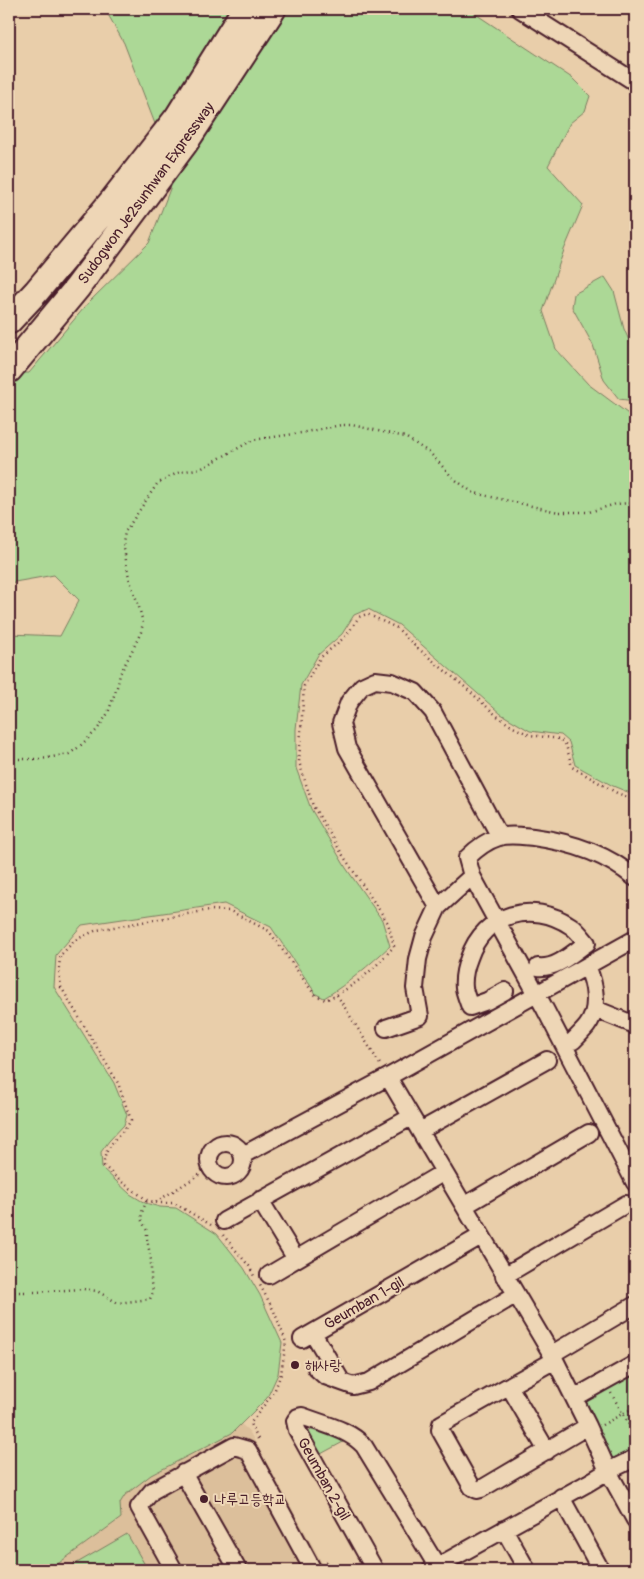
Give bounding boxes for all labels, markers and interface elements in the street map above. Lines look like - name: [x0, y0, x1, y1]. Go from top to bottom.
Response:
- street label: Sudogwon Je2sunhwan Expressway: [74, 98, 219, 288]
- street label: Geumban 1-gil: [321, 1273, 408, 1334]
- place label: 해사랑: [305, 1356, 342, 1375]
- marker: 해사랑: [289, 1359, 301, 1371]
- street label: Geumban 2-gil: [293, 1434, 354, 1524]
- place label: 나루고등학교: [214, 1490, 286, 1509]
- marker: 나루고등학교: [198, 1493, 210, 1505]

